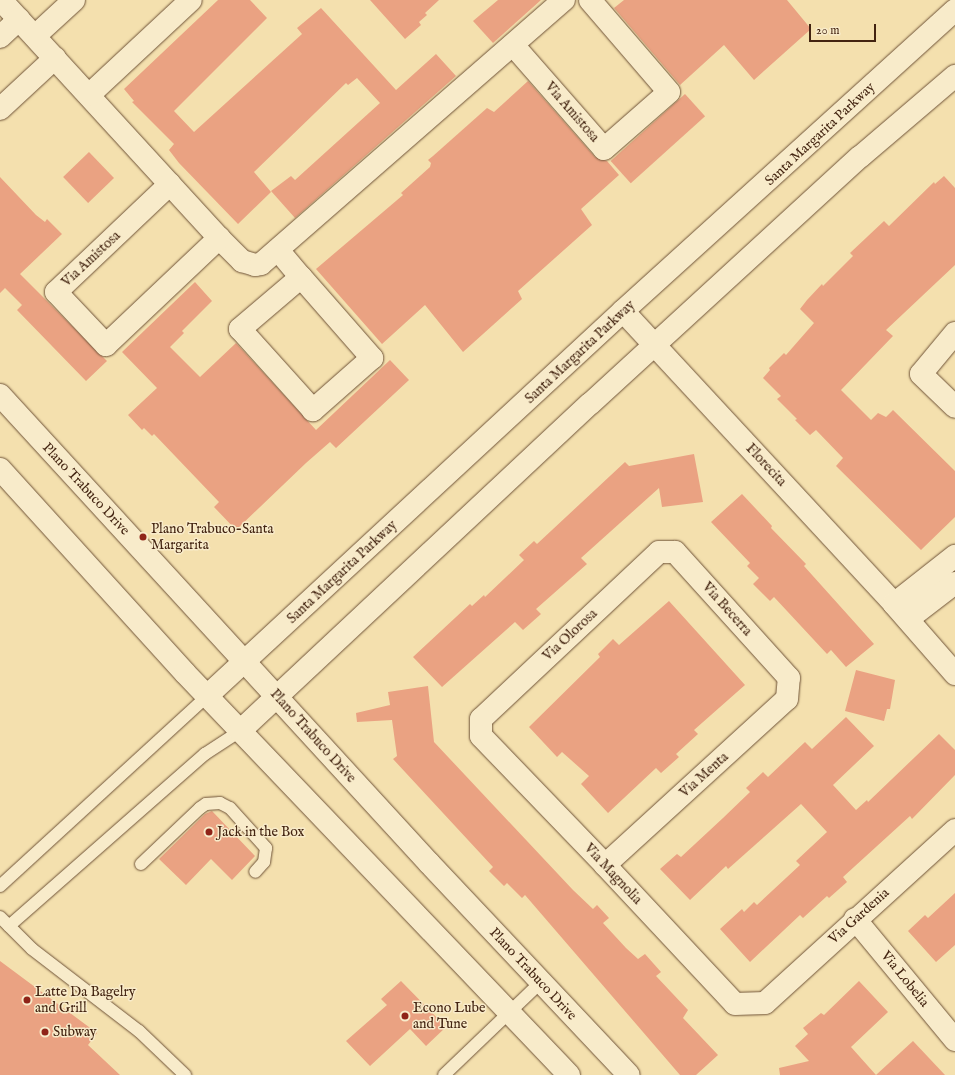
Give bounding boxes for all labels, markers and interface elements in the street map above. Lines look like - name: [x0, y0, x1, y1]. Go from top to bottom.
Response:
- scale bar: [811, 16, 878, 42]
- text: 20 m: [816, 23, 839, 38]
- street label: Via Amistosa: [541, 78, 603, 146]
- street label: Santa Margarita Parkway: [762, 79, 878, 189]
- street label: Via Amistosa: [58, 228, 124, 290]
- street label: Santa Margarita Parkway: [522, 297, 638, 407]
- street label: Plano Trabuco Drive: [39, 439, 133, 539]
- street label: Florecita: [742, 440, 790, 490]
- street label: Santa Margarita Parkway: [284, 517, 400, 627]
- place label: Plano Trabuco-Santa Margarita: [151, 521, 274, 554]
- marker: Plano Trabuco-Santa Margarita: [138, 532, 148, 542]
- street label: Via Becerra: [699, 579, 755, 639]
- street label: Via Olorosa: [539, 605, 601, 665]
- street label: Plano Trabuco Drive: [267, 686, 359, 786]
- street label: Via Menta: [676, 749, 732, 801]
- place label: Jack in the Box: [217, 824, 304, 840]
- marker: Jack in the Box: [204, 827, 214, 837]
- street label: Via Magnolia: [580, 840, 646, 908]
- street label: Via Gardenia: [825, 885, 893, 947]
- street label: Plano Trabuco Drive: [486, 924, 580, 1024]
- street label: Via Lobelia: [877, 948, 933, 1010]
- place label: Latte Da Bagelry and Grill: [35, 984, 136, 1016]
- marker: Latte Da Bagelry and Grill: [22, 995, 32, 1005]
- place label: Econo Lube and Tune: [413, 1000, 485, 1032]
- marker: Econo Lube and Tune: [400, 1011, 410, 1021]
- place label: Subway: [53, 1024, 97, 1040]
- marker: Subway: [40, 1027, 50, 1037]

